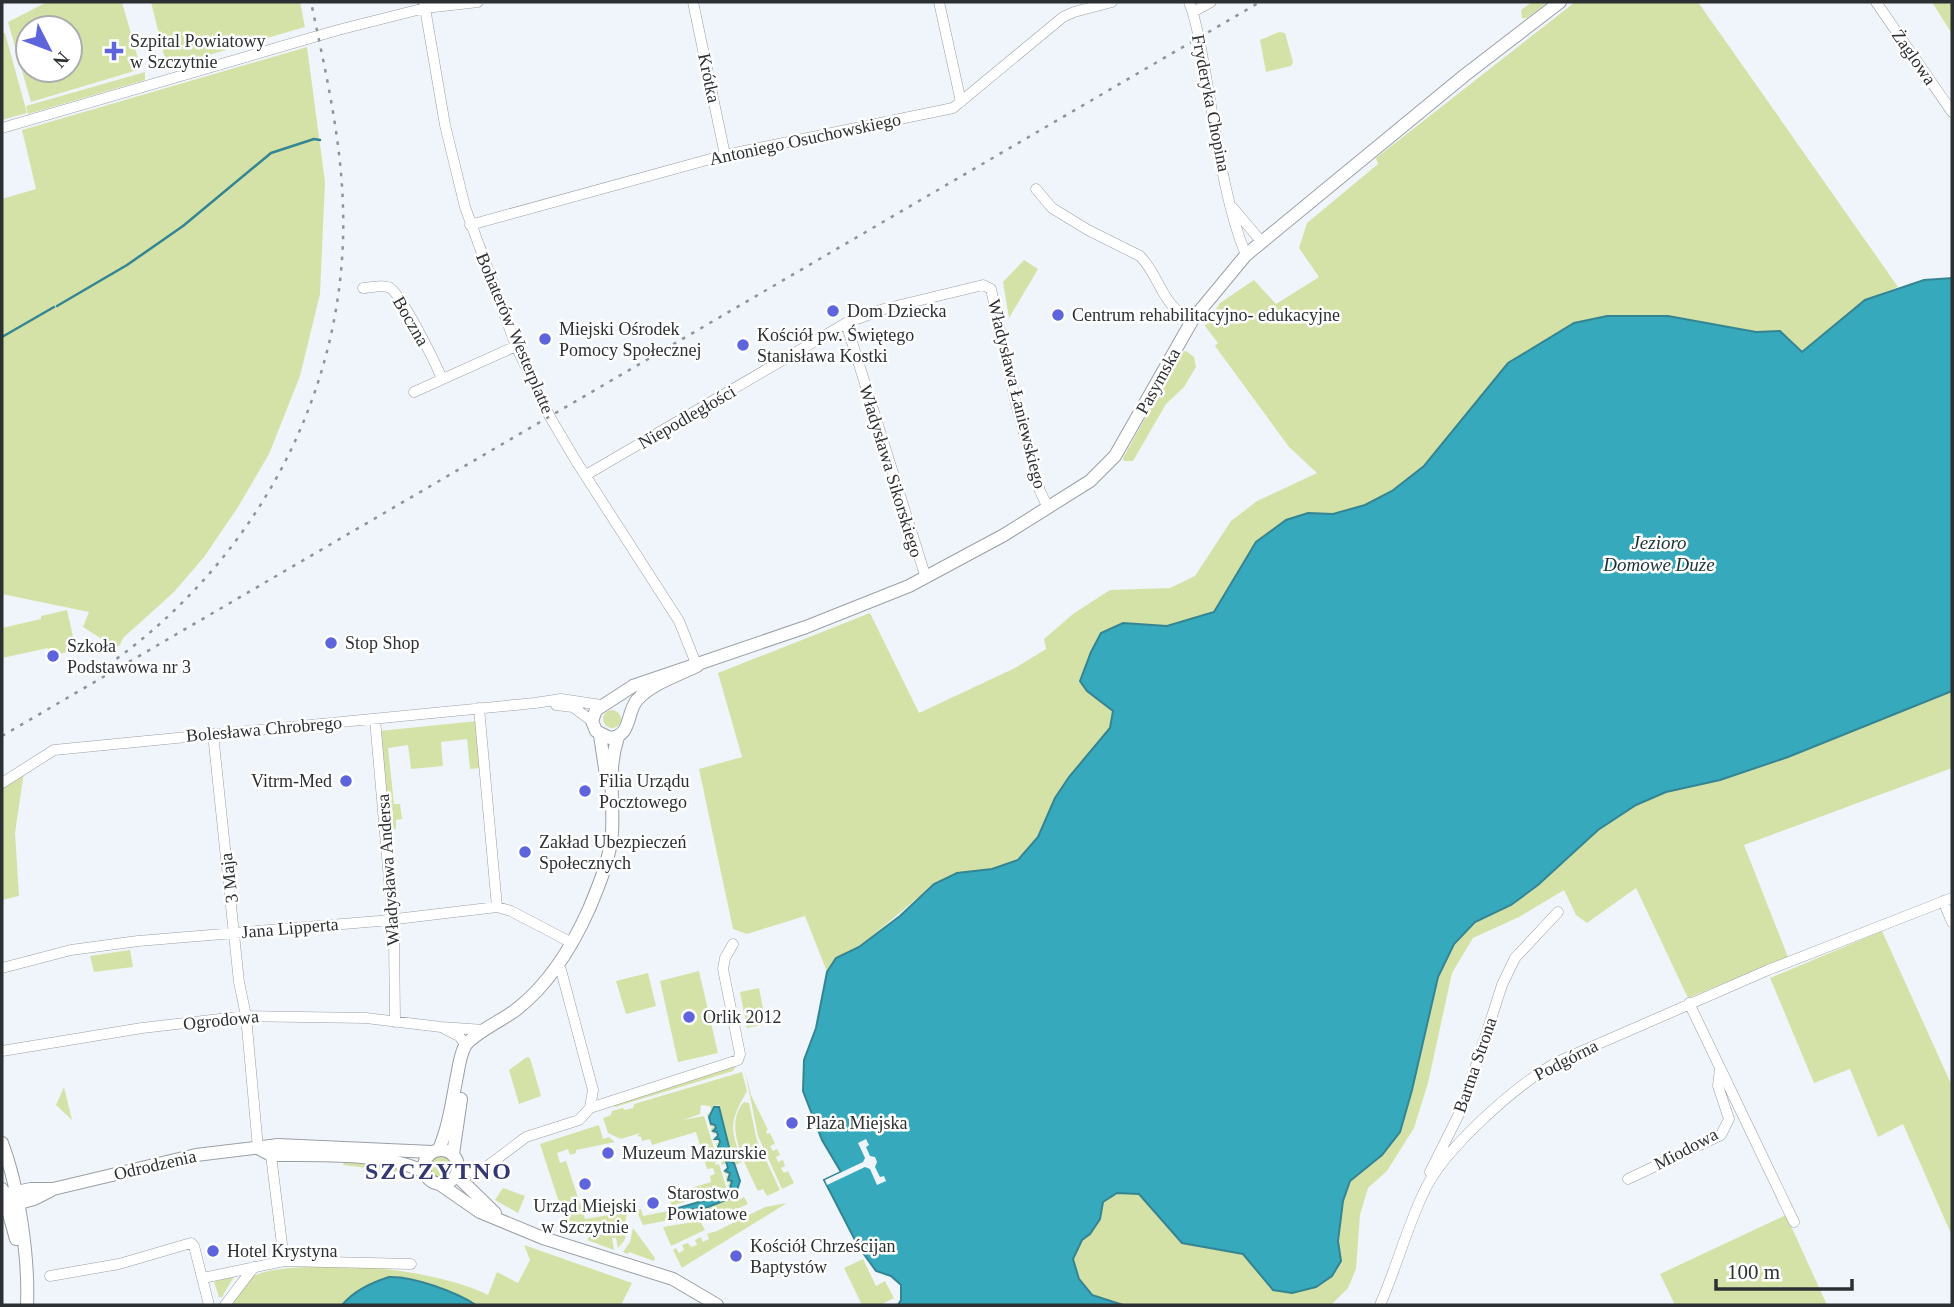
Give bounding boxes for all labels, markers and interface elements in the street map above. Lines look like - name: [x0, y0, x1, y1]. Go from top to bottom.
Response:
- north arrow: [14, 14, 84, 84]
- street label: Żaglowa: [1888, 25, 1940, 89]
- place label: Szpital Powiatowy w Szczytnie: [130, 31, 266, 72]
- street label: Fryderyka Chopina: [1188, 33, 1234, 173]
- marker: Szpital Powiatowy w Szczytnie: [104, 41, 124, 61]
- text: N: [49, 48, 74, 72]
- street label: Krótka: [694, 51, 724, 105]
- street label: Antoniego Osuchowskiego: [707, 109, 903, 169]
- street label: Bohaterów Westerplatte: [472, 250, 558, 416]
- street label: Boczna: [389, 293, 433, 349]
- street label: Władysława Łaniewskiego: [984, 297, 1050, 491]
- place label: Dom Dziecka: [847, 301, 946, 321]
- marker: Dom Dziecka: [825, 303, 841, 319]
- place label: Centrum rehabilitacyjno- edukacyjne: [1072, 305, 1340, 325]
- marker: Centrum rehabilitacyjno- edukacyjne: [1050, 307, 1066, 323]
- place label: Miejski Ośrodek Pomocy Społecznej: [559, 319, 701, 360]
- place label: Kościół pw. Świętego Stanisława Kostki: [757, 324, 914, 366]
- marker: Miejski Ośrodek Pomocy Społecznej: [537, 331, 553, 347]
- marker: Kościół pw. Świętego Stanisława Kostki: [735, 337, 751, 353]
- street label: Pasymska: [1132, 345, 1184, 417]
- street label: Niepodległości: [635, 381, 739, 453]
- street label: Władysława Sikorskiego: [855, 382, 927, 560]
- water label: Jezioro Domowe Duże: [1602, 532, 1715, 575]
- place label: Stop Shop: [345, 633, 420, 653]
- marker: Stop Shop: [323, 635, 339, 651]
- place label: Szkoła Podstawowa nr 3: [67, 636, 191, 677]
- marker: Szkoła Podstawowa nr 3: [45, 648, 61, 664]
- street label: Bolesława Chrobrego: [185, 712, 343, 746]
- place label: Vitrm-Med: [251, 771, 332, 791]
- place label: Filia Urządu Pocztowego: [599, 771, 689, 812]
- marker: Vitrm-Med: [338, 773, 354, 789]
- marker: Filia Urządu Pocztowego: [577, 783, 593, 799]
- street label: Władysława Andersa: [373, 793, 403, 947]
- place label: Zakład Ubezpieczeń Społecznych: [539, 832, 686, 873]
- marker: Zakład Ubezpieczeń Społecznych: [517, 844, 533, 860]
- street label: 3 Maja: [216, 852, 242, 904]
- street label: Jana Lipperta: [241, 914, 339, 942]
- street label: Ogrodowa: [182, 1006, 260, 1034]
- place label: Orlik 2012: [703, 1007, 782, 1027]
- marker: Orlik 2012: [681, 1009, 697, 1025]
- street label: Bartna Strona: [1449, 1015, 1501, 1115]
- street label: Podgórna: [1531, 1035, 1601, 1085]
- place label: Plaża Miejska: [806, 1113, 907, 1133]
- marker: Plaża Miejska: [784, 1115, 800, 1131]
- street label: Miodowa: [1651, 1124, 1721, 1174]
- place label: Muzeum Mazurskie: [622, 1143, 766, 1163]
- marker: Muzeum Mazurskie: [600, 1145, 616, 1161]
- street label: Odrodzenia: [112, 1146, 198, 1184]
- district label: SZCZYTNO: [365, 1158, 513, 1184]
- marker: Urząd Miejski w Szczytnie: [577, 1176, 593, 1192]
- place label: Starostwo Powiatowe: [667, 1183, 747, 1224]
- marker: Starostwo Powiatowe: [645, 1195, 661, 1211]
- place label: Urząd Miejski w Szczytnie: [533, 1196, 637, 1237]
- place label: Kościół Chrześcijan Baptystów: [750, 1236, 895, 1277]
- place label: Hotel Krystyna: [227, 1241, 337, 1261]
- marker: Hotel Krystyna: [205, 1243, 221, 1259]
- marker: Kościół Chrześcijan Baptystów: [728, 1248, 744, 1264]
- scale bar: [1716, 1248, 1853, 1292]
- text: 100 m: [1727, 1260, 1780, 1284]

